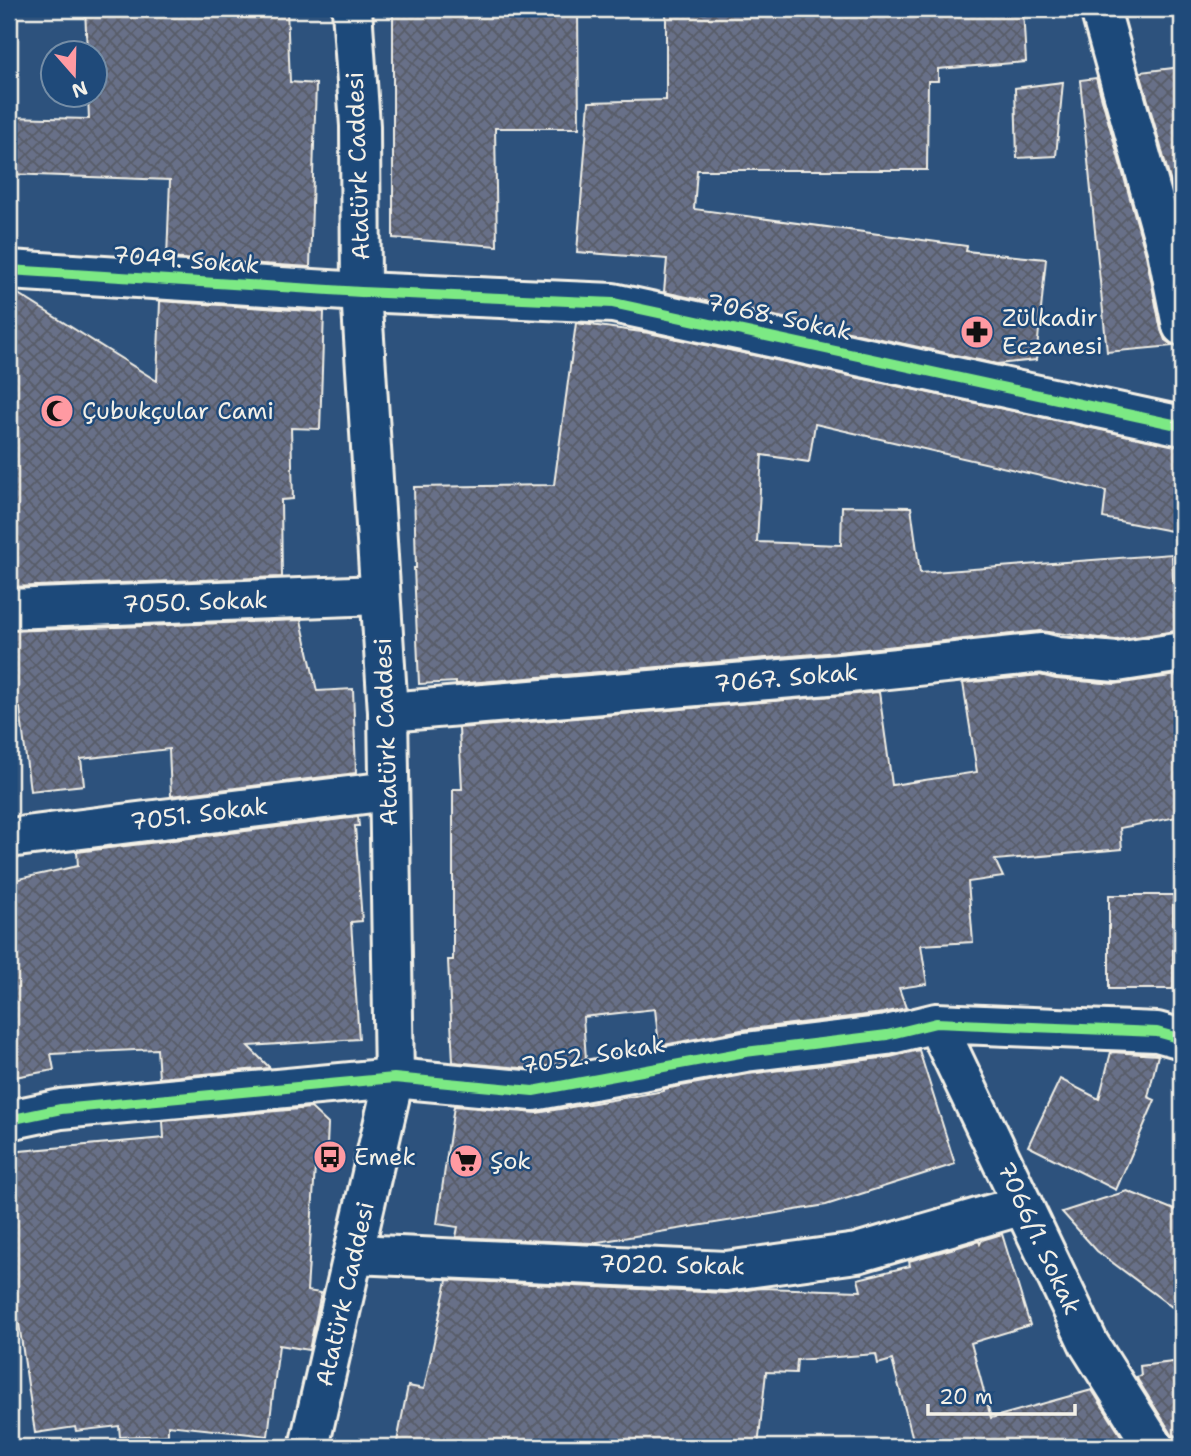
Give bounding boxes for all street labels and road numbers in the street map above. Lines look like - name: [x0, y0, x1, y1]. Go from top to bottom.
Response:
- street label: Atatürk Caddesi: [339, 71, 377, 261]
- street label: 7049. Sokak: [111, 239, 261, 281]
- street label: 7068. Sokak: [704, 286, 854, 348]
- street label: 7050. Sokak: [122, 583, 268, 621]
- street label: Atatürk Caddesi: [367, 637, 405, 827]
- street label: 7067. Sokak: [713, 656, 859, 700]
- street label: 7051. Sokak: [128, 790, 270, 838]
- street label: 7052. Sokak: [519, 1028, 667, 1082]
- street label: 7066/1. Sokak: [990, 1156, 1088, 1320]
- street label: Atatürk Caddesi: [308, 1199, 382, 1389]
- street label: 7020. Sokak: [599, 1248, 745, 1282]

